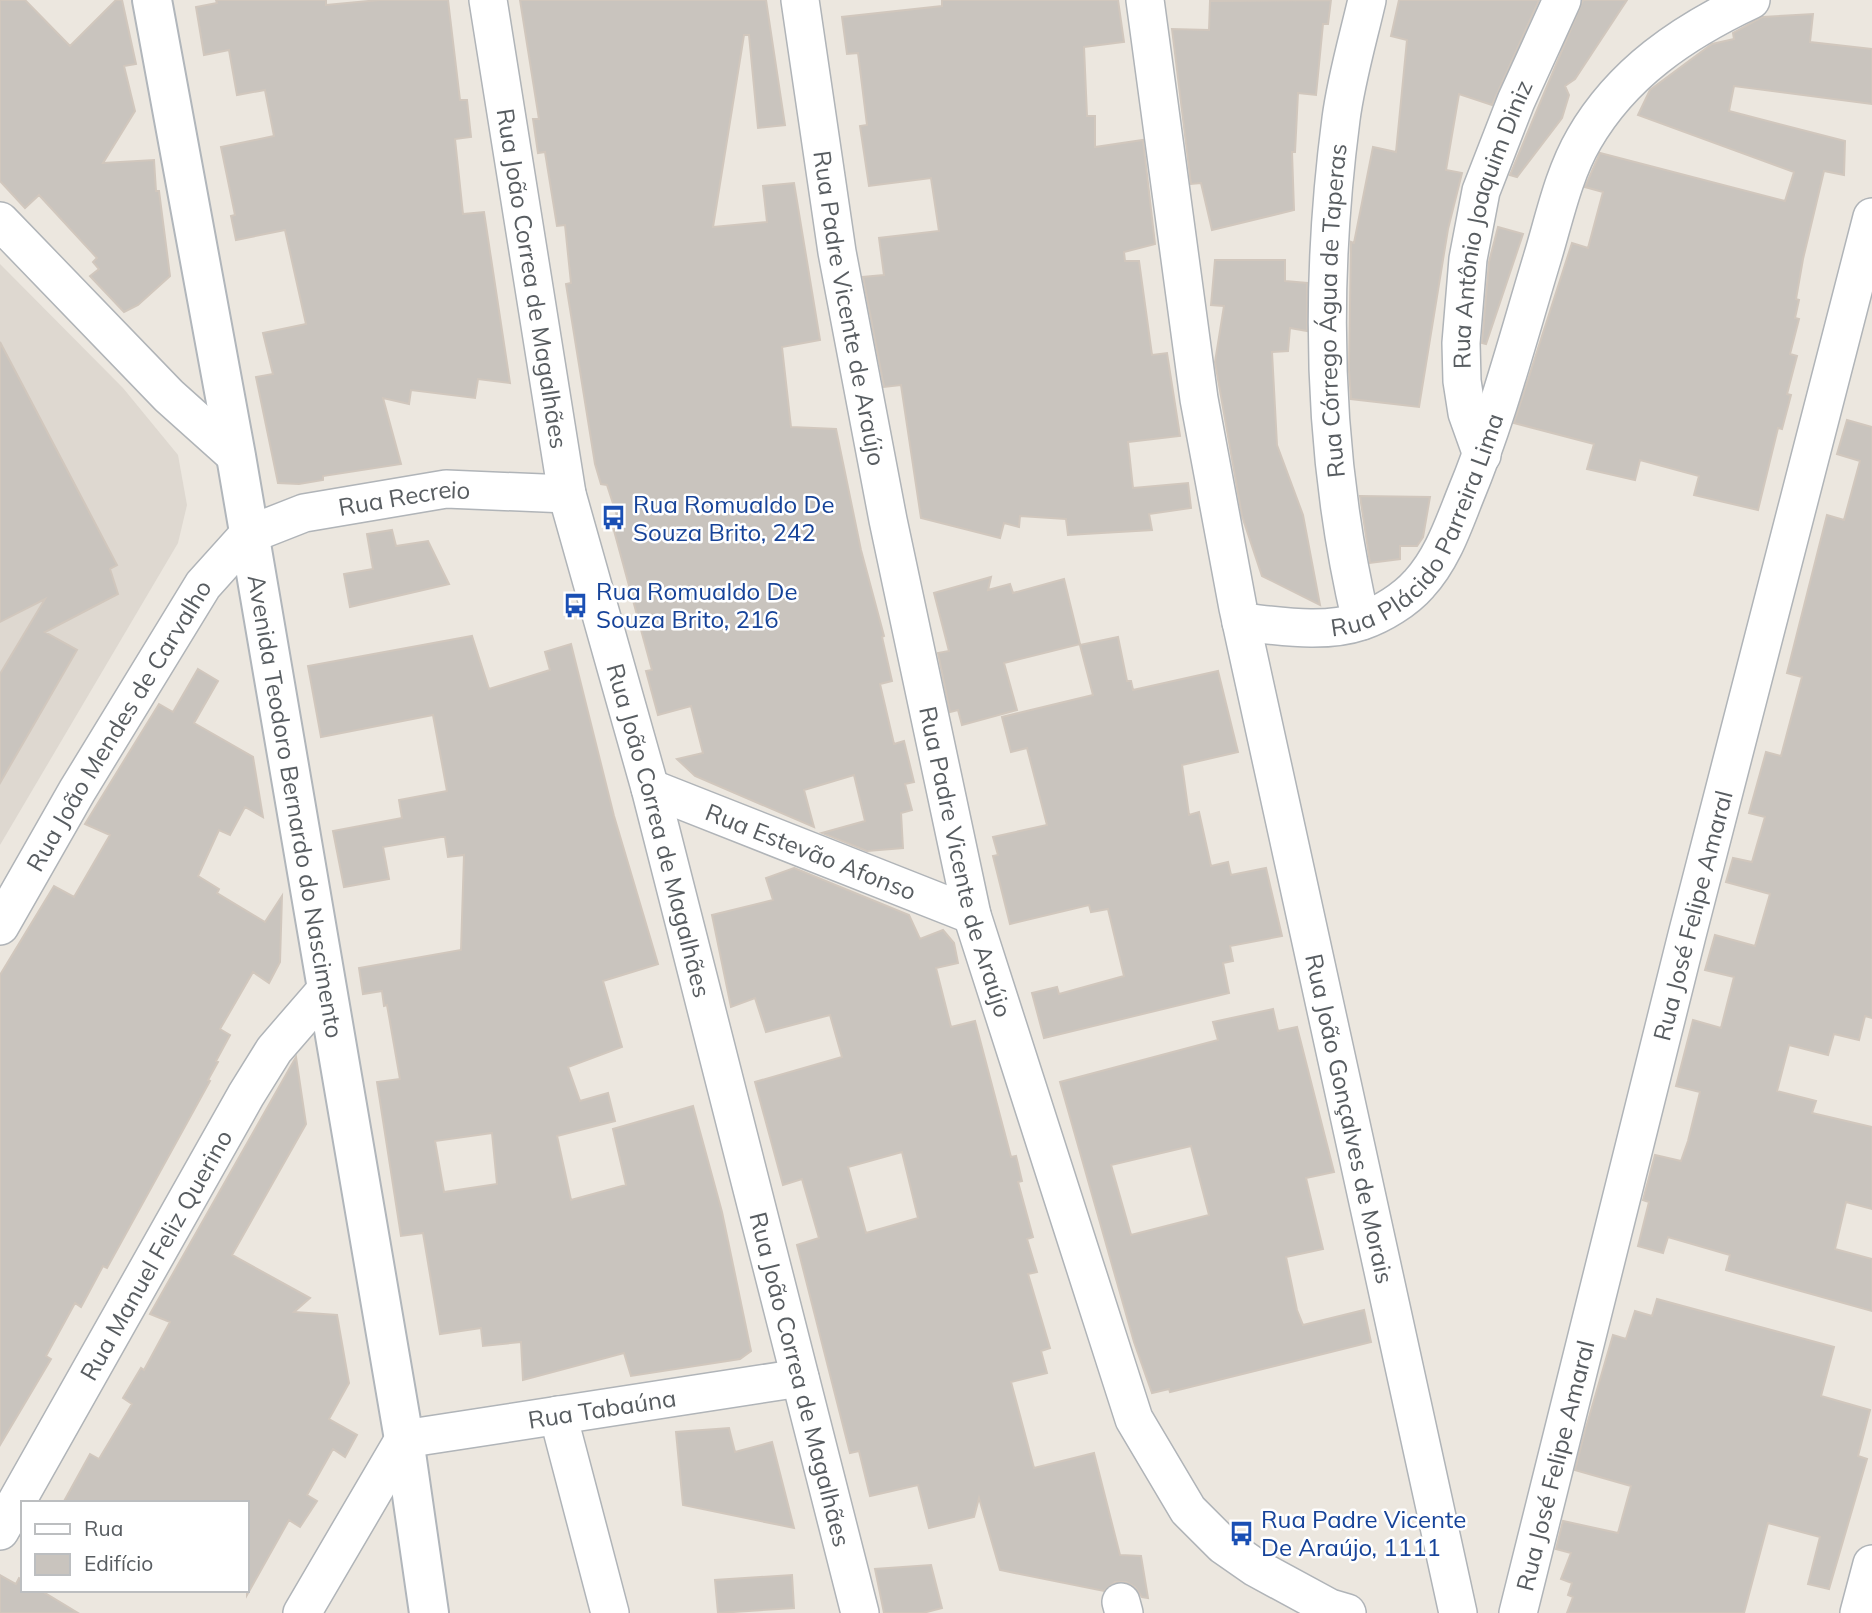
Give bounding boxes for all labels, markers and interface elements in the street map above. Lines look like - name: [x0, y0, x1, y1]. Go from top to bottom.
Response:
- street label: Rua Antônio Joaquim Diniz: [1446, 75, 1539, 369]
- street label: Rua João Correa de Magalhães: [491, 106, 575, 451]
- street label: Rua Córrego Água de Taperas: [1312, 142, 1353, 479]
- street label: Rua Padre Vicente de Araújo: [807, 148, 892, 468]
- street label: Rua Plácido Parreira Lima: [1329, 409, 1509, 642]
- street label: Rua Recreio: [336, 473, 471, 522]
- place label: Rua Romualdo De Souza Brito, 242: [633, 489, 835, 547]
- bus stop icon: Rua Romualdo De Souza Brito, 242: [599, 504, 627, 532]
- street label: Avenida Teodoro Bernardo do Nascimento: [242, 572, 350, 1040]
- street label: Rua João Mendes de Carvalho: [20, 574, 218, 876]
- place label: Rua Romualdo De Souza Brito, 216: [596, 576, 798, 634]
- bus stop icon: Rua Romualdo De Souza Brito, 216: [562, 591, 590, 619]
- street label: Rua João Correa de Magalhães: [601, 660, 718, 1000]
- street label: Rua Padre Vicente de Araújo: [913, 703, 1019, 1021]
- street label: Rua José Felipe Amaral: [1646, 787, 1739, 1044]
- street label: Rua Estevão Afonso: [701, 796, 921, 906]
- street label: Rua João Gonçalves de Morais: [1299, 951, 1400, 1286]
- street label: Rua Manuel Feliz Querino: [73, 1124, 238, 1386]
- street label: Rua João Correa de Magalhães: [744, 1209, 858, 1550]
- street label: Rua José Felipe Amaral: [1509, 1337, 1600, 1594]
- street label: Rua Tabaúna: [526, 1382, 678, 1435]
- legend: [21, 1501, 248, 1592]
- place label: Rua Padre Vicente De Araújo, 1111: [1261, 1504, 1466, 1562]
- text: Rua: [84, 1515, 123, 1541]
- bus stop icon: Rua Padre Vicente De Araújo, 1111: [1227, 1519, 1255, 1547]
- text: Edifício: [84, 1550, 153, 1576]

